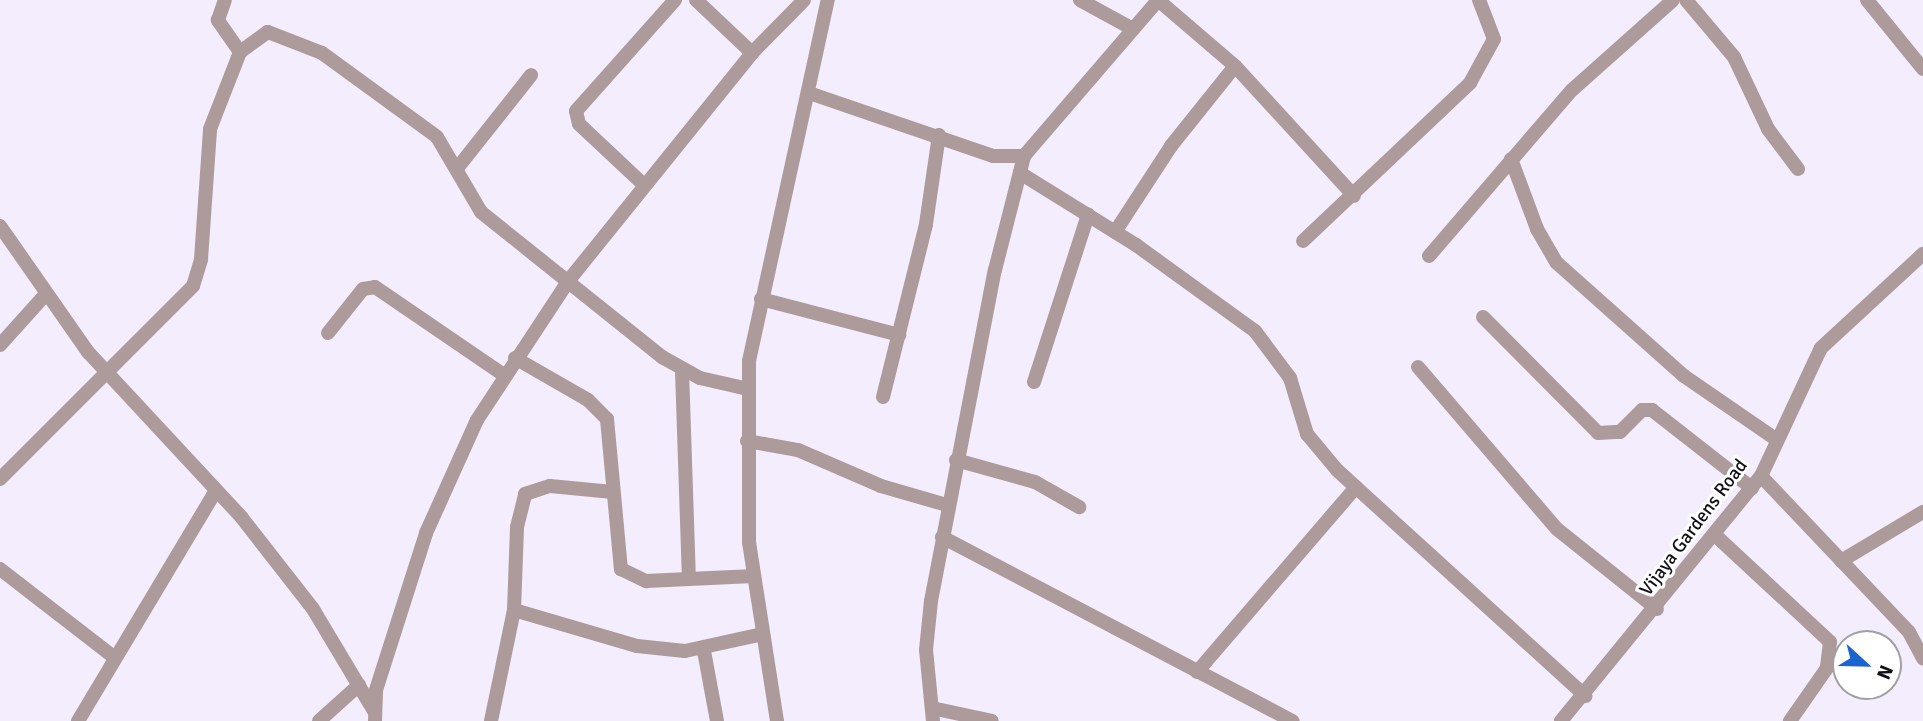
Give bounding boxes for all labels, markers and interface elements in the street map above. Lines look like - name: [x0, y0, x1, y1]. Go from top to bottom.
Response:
- street label: Vijaya Gardens Road: [1635, 455, 1753, 601]
- north arrow: [1832, 630, 1902, 700]
- text: N: [1871, 661, 1898, 683]

